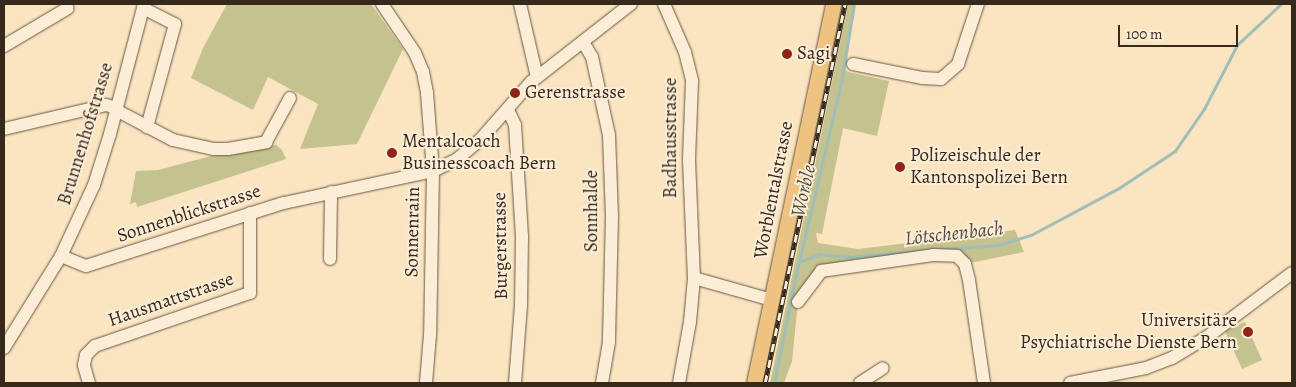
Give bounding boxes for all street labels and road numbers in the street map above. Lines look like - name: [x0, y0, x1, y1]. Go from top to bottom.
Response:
- street label: Brunnenhofstrasse: [53, 60, 119, 208]
- street label: Badhausstrasse: [660, 78, 682, 198]
- street label: Worblentalstrasse: [749, 119, 799, 261]
- street label: Sonnhalde: [581, 170, 603, 252]
- street label: Sonnenblickstrasse: [114, 180, 264, 248]
- street label: Sonnenrain: [401, 187, 425, 277]
- street label: Burgerstrasse: [489, 192, 513, 300]
- street label: Hausmattstrasse: [105, 268, 237, 332]

